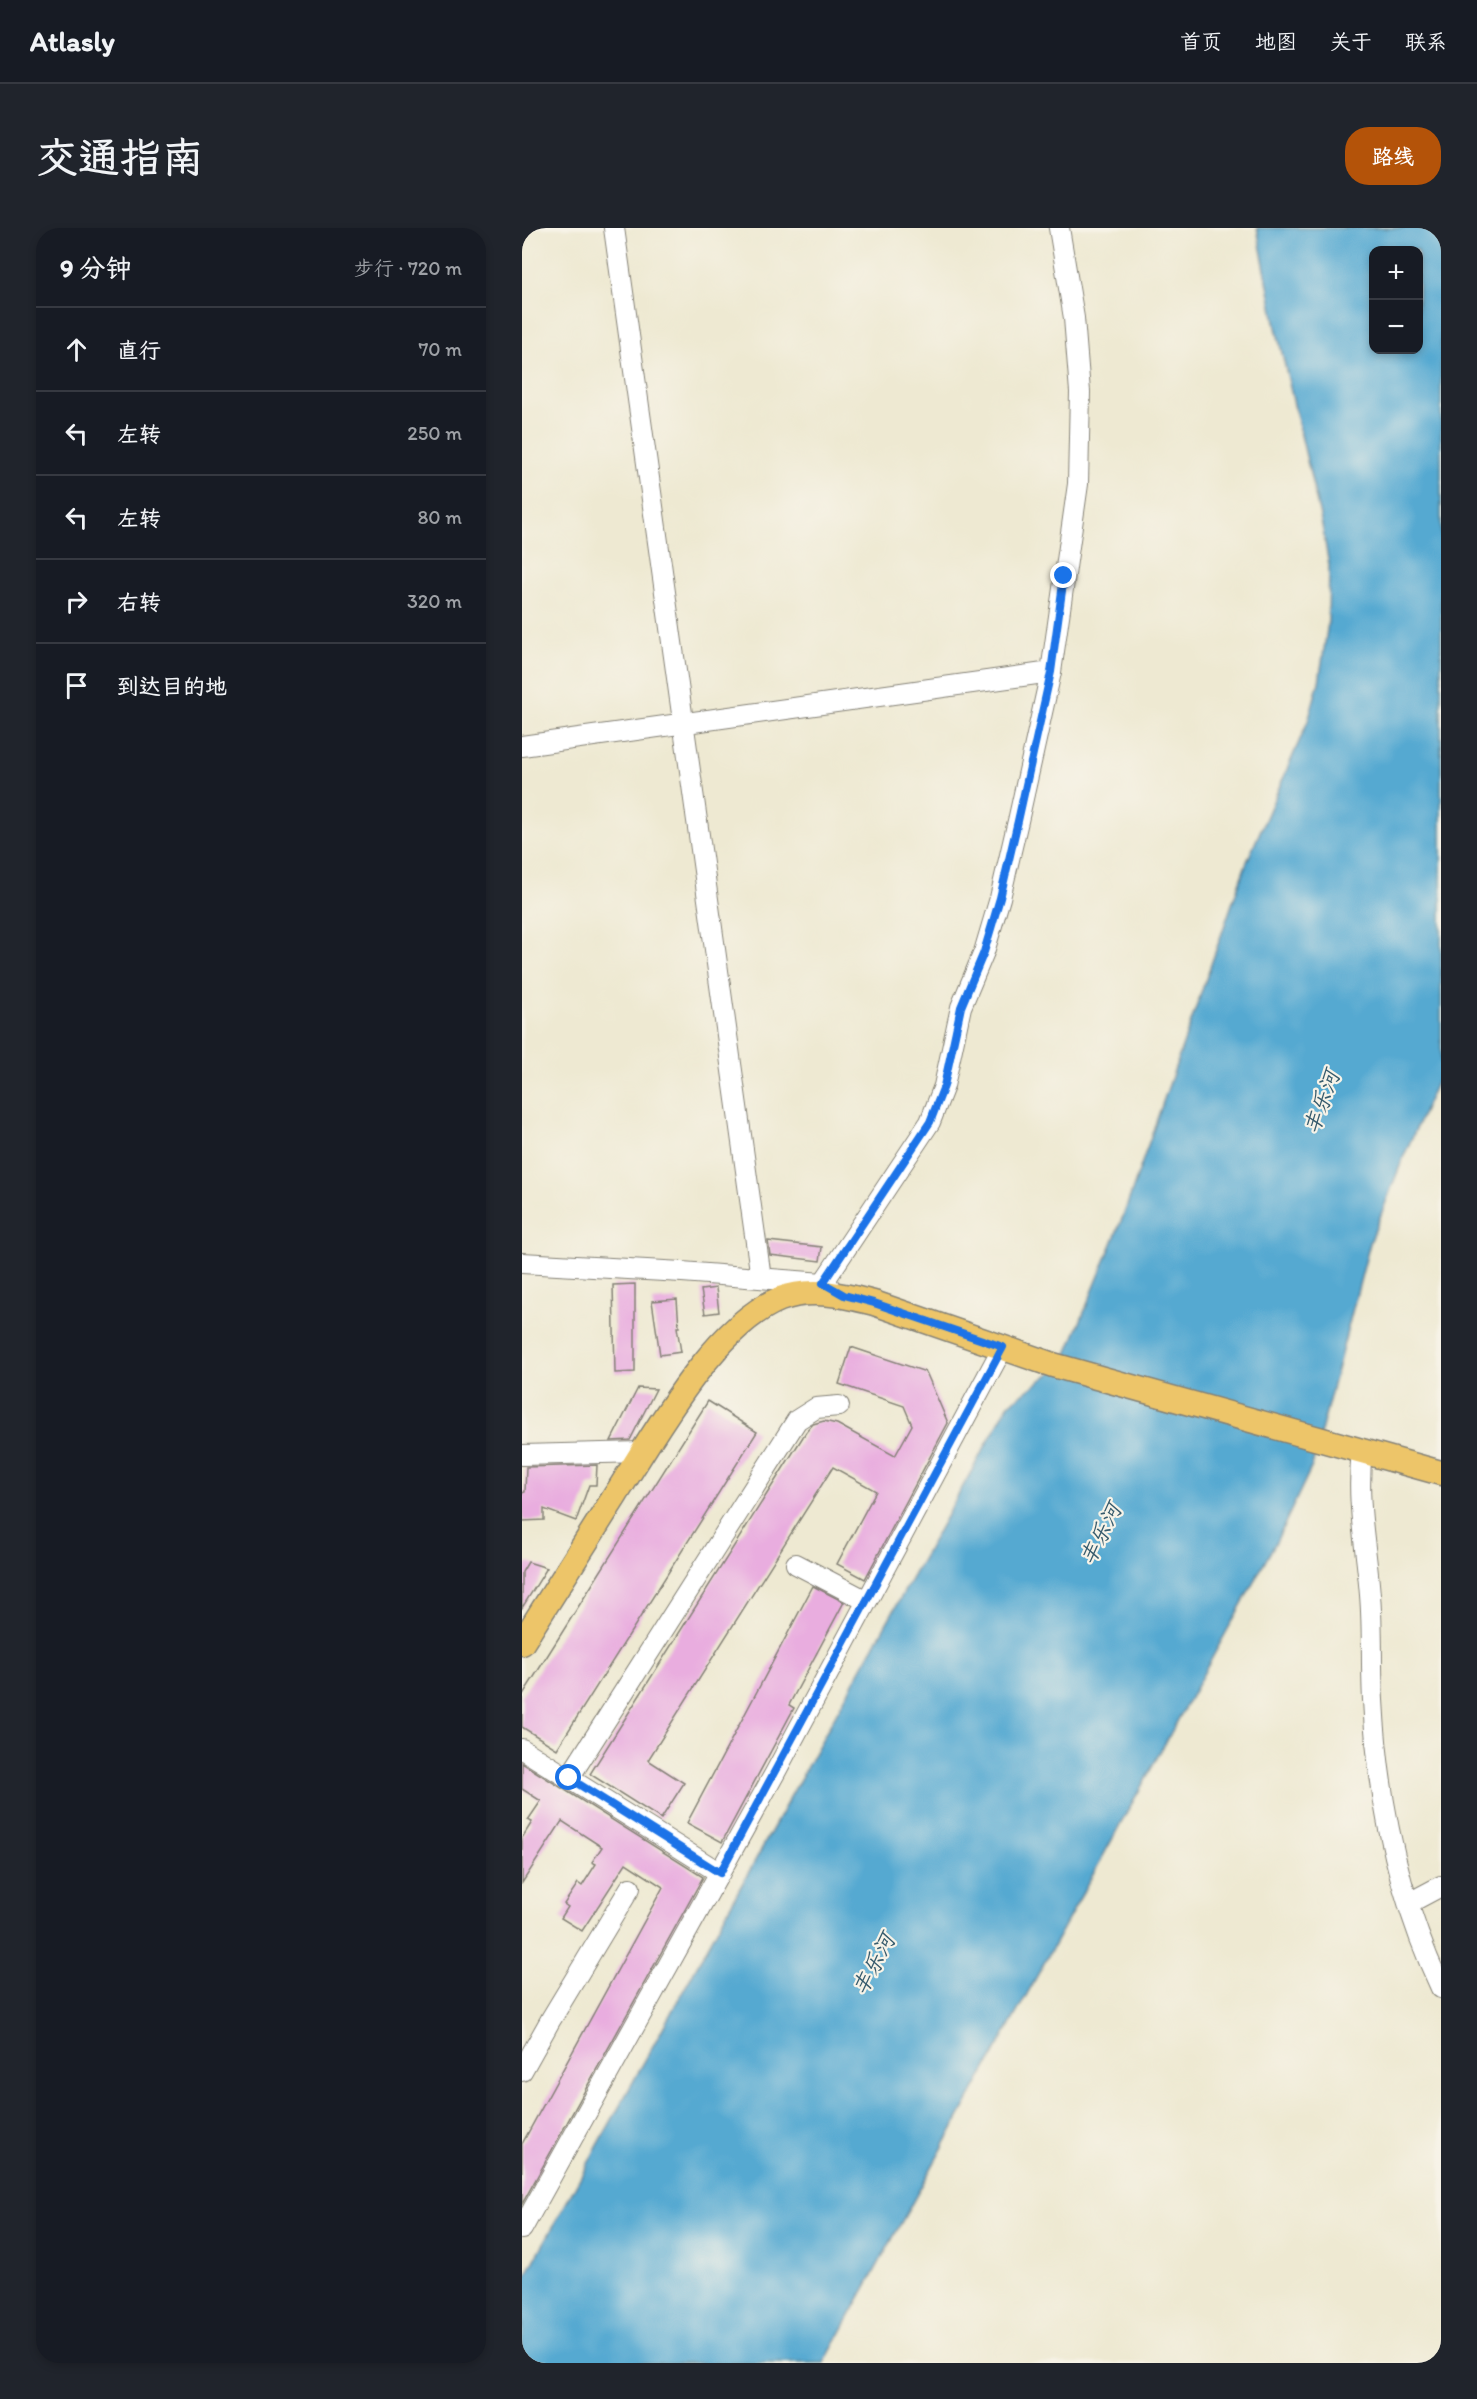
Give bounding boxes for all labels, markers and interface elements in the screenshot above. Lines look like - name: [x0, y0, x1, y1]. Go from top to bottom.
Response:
- text: Atlasly: [30, 24, 115, 58]
- text: 首页: [1180, 29, 1222, 54]
- text: 地图: [1255, 29, 1297, 54]
- text: 关于: [1330, 29, 1372, 54]
- text: 联系: [1405, 29, 1447, 54]
- button: 路线: [1345, 127, 1441, 185]
- text: 交通指南: [36, 132, 204, 183]
- map controls: [1369, 246, 1423, 354]
- button: +: [1369, 246, 1423, 300]
- text: 9 分钟: [60, 252, 131, 284]
- text: 步行 · 720 m: [354, 256, 462, 280]
- button: −: [1369, 300, 1423, 354]
- icon: ahead: [60, 333, 93, 366]
- text: 直行: [117, 337, 161, 364]
- text: 70 m: [418, 337, 462, 361]
- icon: left: [60, 417, 93, 450]
- text: 左转: [117, 421, 161, 448]
- text: 250 m: [407, 421, 462, 445]
- icon: left: [60, 501, 93, 534]
- text: 左转: [117, 505, 161, 532]
- text: 80 m: [417, 505, 462, 529]
- route end: [1050, 562, 1076, 588]
- icon: right: [60, 585, 93, 618]
- text: 右转: [117, 589, 161, 616]
- text: 320 m: [407, 589, 462, 613]
- icon: arrive: [60, 669, 93, 702]
- text: 到达目的地: [117, 673, 227, 700]
- water label: 丰乐河: [1297, 1064, 1346, 1138]
- water label: 丰乐河: [1073, 1496, 1129, 1570]
- route start: [555, 1764, 581, 1790]
- water label: 丰乐河: [846, 1926, 902, 2000]

